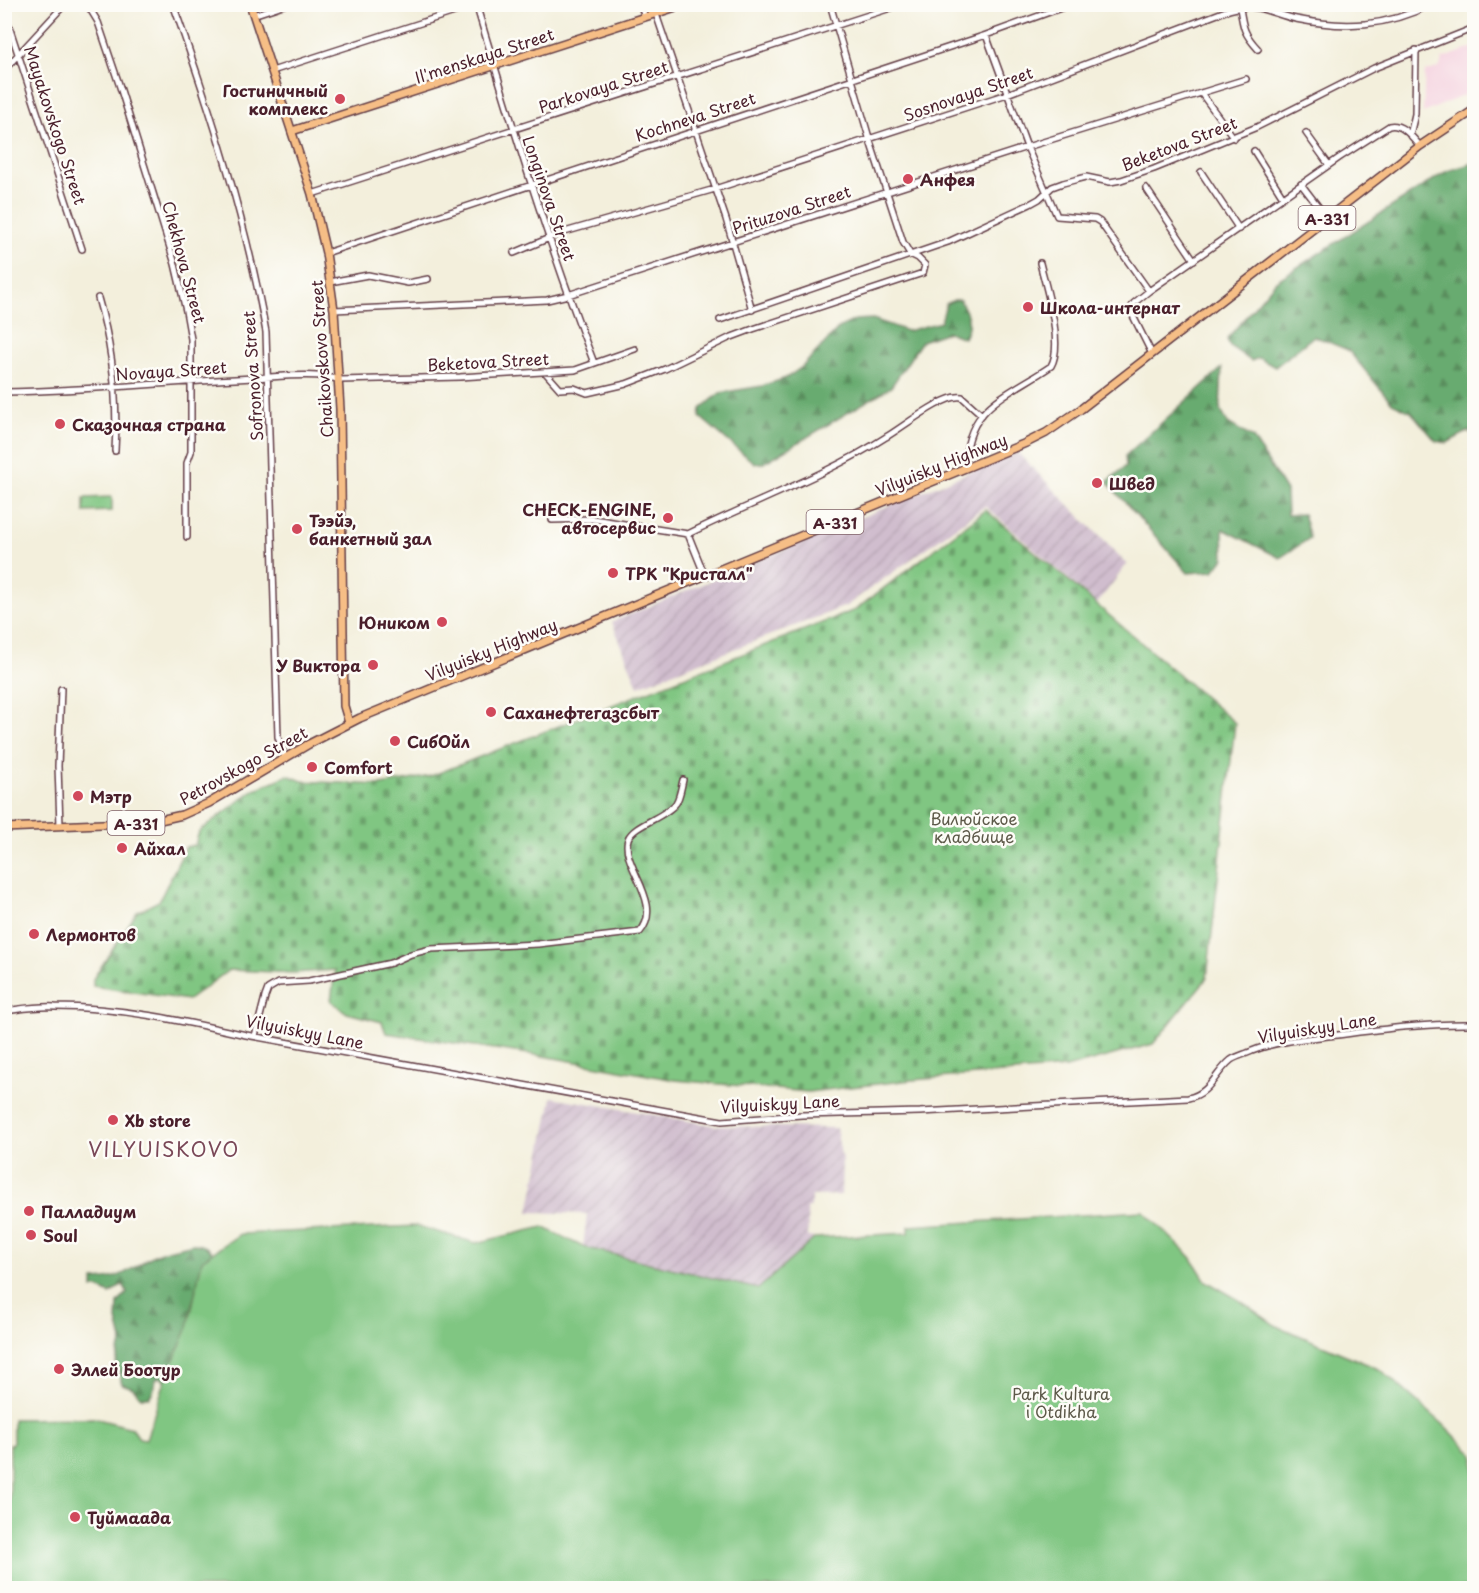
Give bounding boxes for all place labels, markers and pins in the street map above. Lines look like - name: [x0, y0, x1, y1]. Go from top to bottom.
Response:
- place label: Гостиничный комплекс: [223, 78, 328, 120]
- marker: Гостиничный комплекс: [333, 92, 347, 106]
- place label: Анфея: [920, 167, 975, 191]
- marker: Анфея: [901, 172, 915, 186]
- place label: Школа-интернат: [1040, 295, 1181, 319]
- marker: Школа-интернат: [1021, 300, 1035, 314]
- place label: Сказочная страна: [72, 412, 226, 436]
- marker: Сказочная страна: [53, 417, 67, 431]
- place label: Швед: [1109, 471, 1155, 495]
- marker: Швед: [1090, 476, 1104, 490]
- place label: CHECK-ENGINE, автосервис: [522, 497, 656, 539]
- place label: Тээйэ, банкетный зал: [309, 508, 432, 550]
- marker: CHECK-ENGINE, автосервис: [661, 511, 675, 525]
- marker: Тээйэ, банкетный зал: [290, 522, 304, 536]
- place label: ТРК "Кристалл": [625, 561, 753, 585]
- marker: ТРК "Кристалл": [606, 566, 620, 580]
- place label: Юником: [359, 610, 430, 634]
- marker: Юником: [435, 615, 449, 629]
- place label: У Виктора: [275, 653, 361, 677]
- marker: У Виктора: [366, 658, 380, 672]
- place label: Саханефтегазсбыт: [503, 700, 660, 724]
- marker: Саханефтегазсбыт: [484, 705, 498, 719]
- place label: СибОйл: [407, 729, 470, 753]
- marker: СибОйл: [388, 734, 402, 748]
- place label: Comfort: [324, 755, 393, 779]
- marker: Comfort: [305, 760, 319, 774]
- place label: Мэтр: [90, 784, 132, 808]
- marker: Мэтр: [71, 789, 85, 803]
- place label: Айхал: [134, 836, 186, 860]
- marker: Айхал: [115, 841, 129, 855]
- place label: Лермонтов: [46, 922, 137, 946]
- marker: Лермонтов: [27, 927, 41, 941]
- place label: Xb store: [125, 1108, 191, 1132]
- marker: Xb store: [106, 1113, 120, 1127]
- place label: Палладиум: [41, 1199, 136, 1223]
- marker: Палладиум: [22, 1204, 36, 1218]
- place label: Soul: [43, 1223, 78, 1247]
- marker: Soul: [24, 1228, 38, 1242]
- place label: Эллей Боотур: [71, 1357, 181, 1381]
- marker: Эллей Боотур: [52, 1362, 66, 1376]
- place label: Туймаада: [87, 1505, 171, 1529]
- marker: Туймаада: [68, 1510, 82, 1524]

